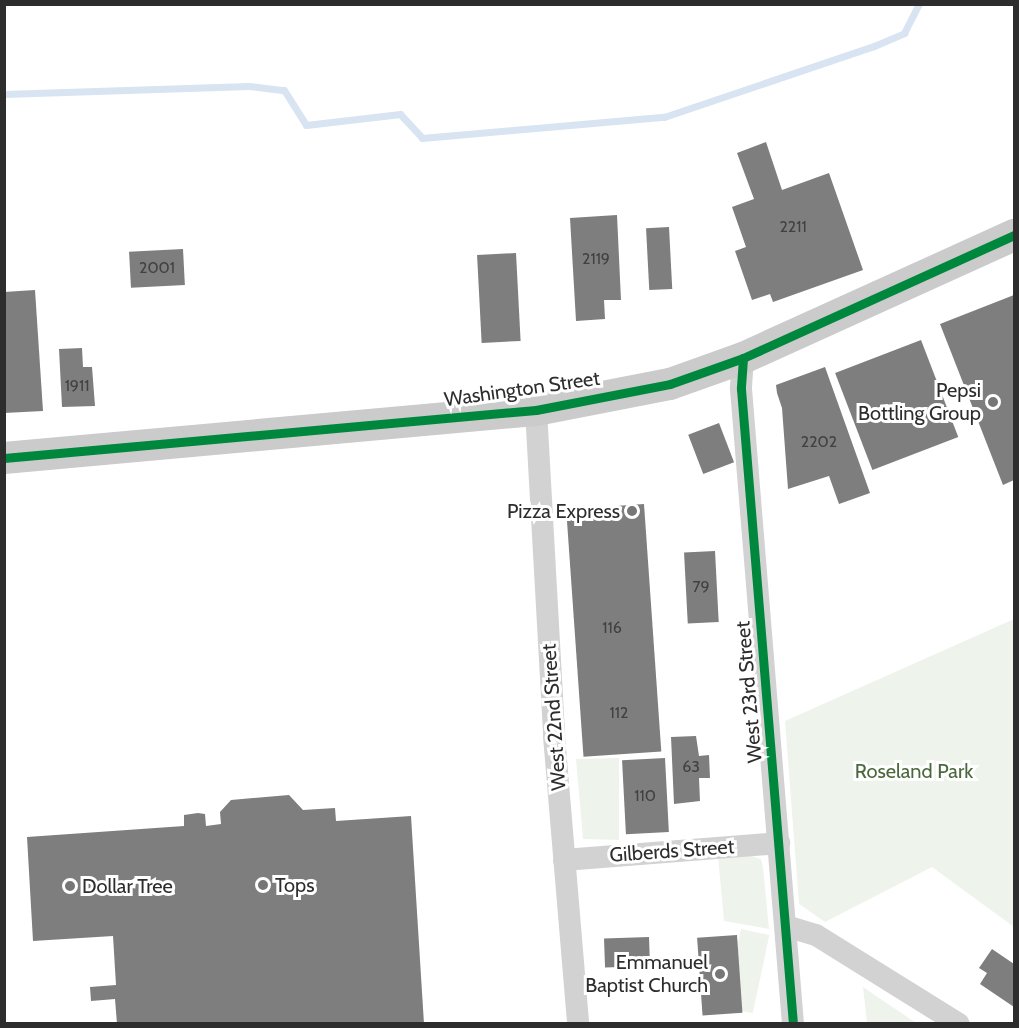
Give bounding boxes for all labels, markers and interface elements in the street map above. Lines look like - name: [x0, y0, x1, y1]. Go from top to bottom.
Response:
- house number: 2211: [779, 217, 807, 237]
- house number: 2119: [582, 249, 610, 269]
- house number: 2001: [139, 258, 175, 278]
- street label: Washington Street: [443, 366, 601, 412]
- house number: 1911: [65, 376, 89, 396]
- place label: Pepsi Bottling Group: [858, 378, 981, 425]
- marker: Pepsi Bottling Group: [986, 395, 1000, 409]
- house number: 2202: [801, 432, 837, 452]
- place label: Pizza Express: [507, 499, 620, 523]
- marker: Pizza Express: [625, 504, 639, 518]
- house number: 79: [692, 577, 710, 597]
- house number: 116: [602, 618, 622, 638]
- street label: West 23rd Street: [731, 620, 767, 764]
- street label: West 22nd Street: [537, 643, 571, 791]
- house number: 112: [610, 703, 628, 723]
- house number: 63: [682, 757, 700, 777]
- park label: Roseland Park: [855, 759, 973, 783]
- house number: 110: [634, 786, 656, 806]
- street label: Gilberds Street: [609, 835, 735, 867]
- place label: Tops: [275, 873, 314, 897]
- place label: Dollar Tree: [82, 874, 173, 898]
- marker: Tops: [256, 878, 270, 892]
- marker: Dollar Tree: [63, 879, 77, 893]
- place label: Emmanuel Baptist Church: [585, 951, 708, 998]
- marker: Emmanuel Baptist Church: [713, 967, 727, 981]

